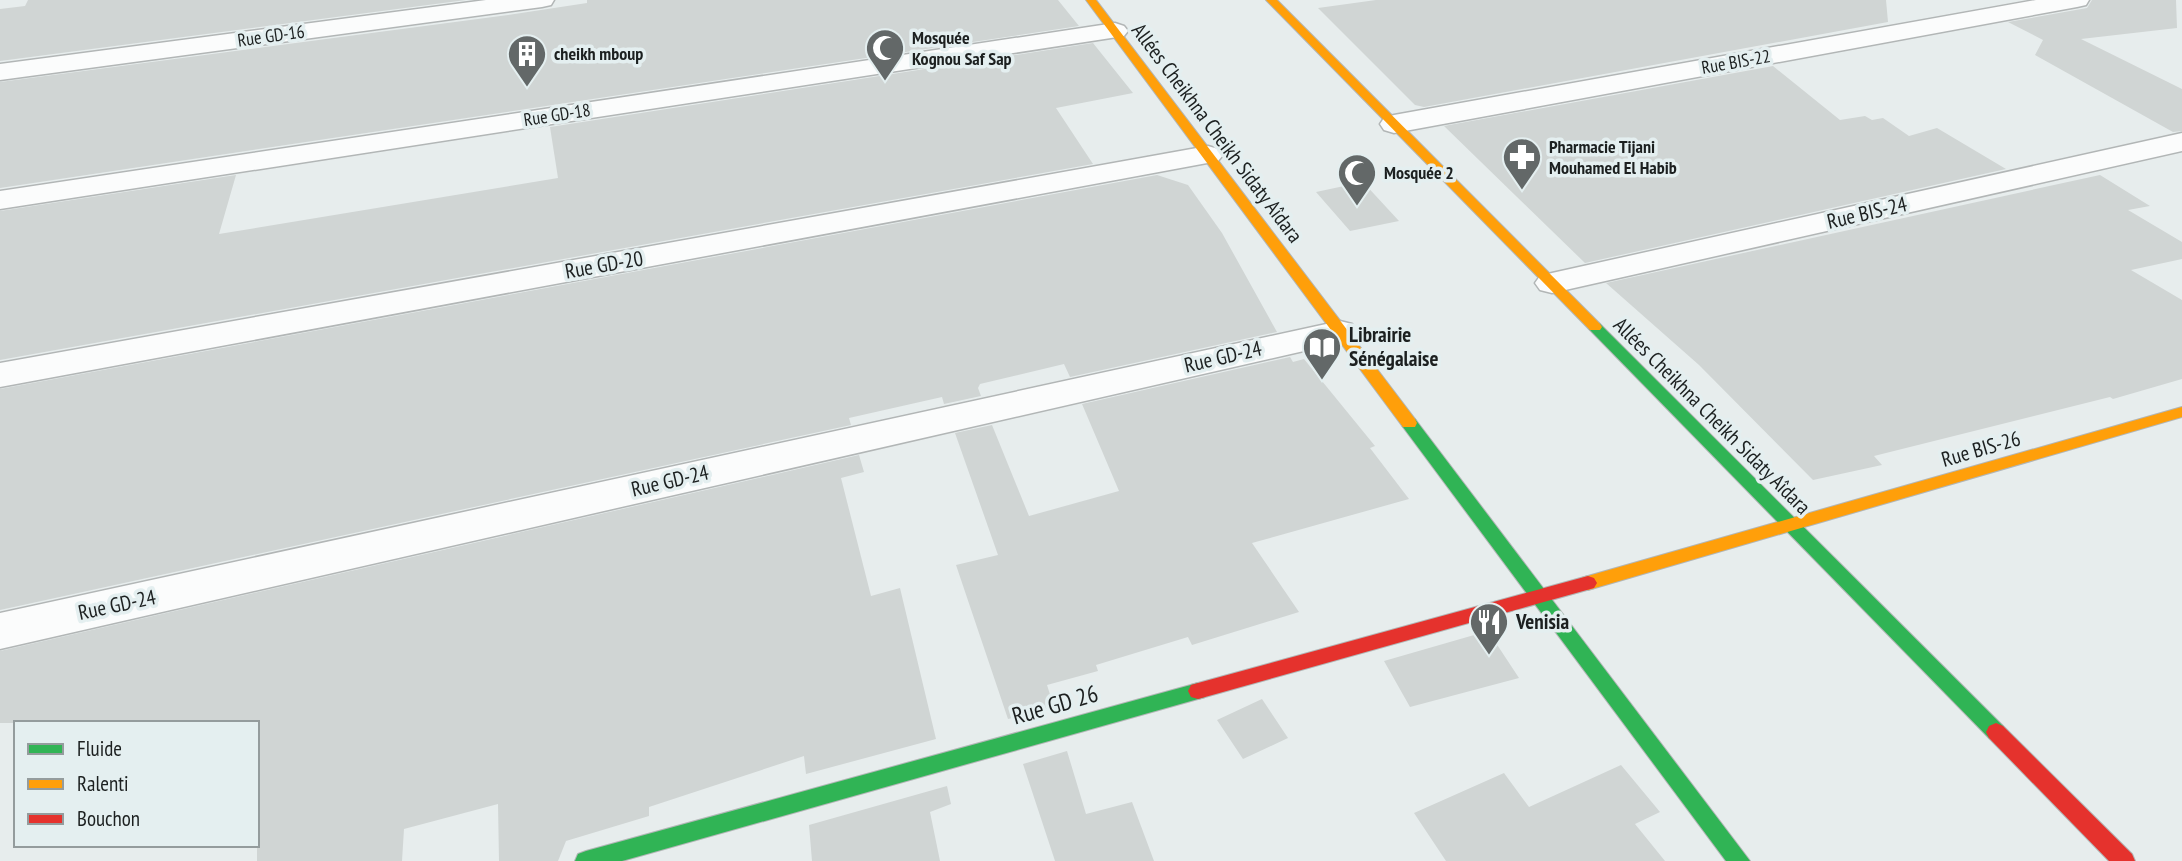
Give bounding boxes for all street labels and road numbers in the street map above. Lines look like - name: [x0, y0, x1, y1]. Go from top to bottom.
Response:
- street label: Allées Cheikhna Cheikh Sidaty Aîdara: [1126, 18, 1309, 248]
- street label: Rue GD-16: [236, 19, 306, 52]
- street label: Rue BIS-22: [1700, 44, 1772, 79]
- street label: Rue GD-18: [522, 98, 592, 131]
- street label: Rue BIS-24: [1824, 190, 1910, 235]
- street label: Rue GD-20: [563, 244, 645, 285]
- street label: Allées Cheikhna Cheikh Sidaty Aîdara: [1608, 311, 1817, 520]
- street label: Rue GD-24: [1182, 334, 1265, 379]
- street label: Rue BIS-26: [1938, 424, 2024, 473]
- street label: Rue GD-24: [629, 458, 712, 503]
- street label: Rue GD-24: [76, 583, 159, 626]
- street label: Rue GD 26: [1008, 677, 1101, 732]

